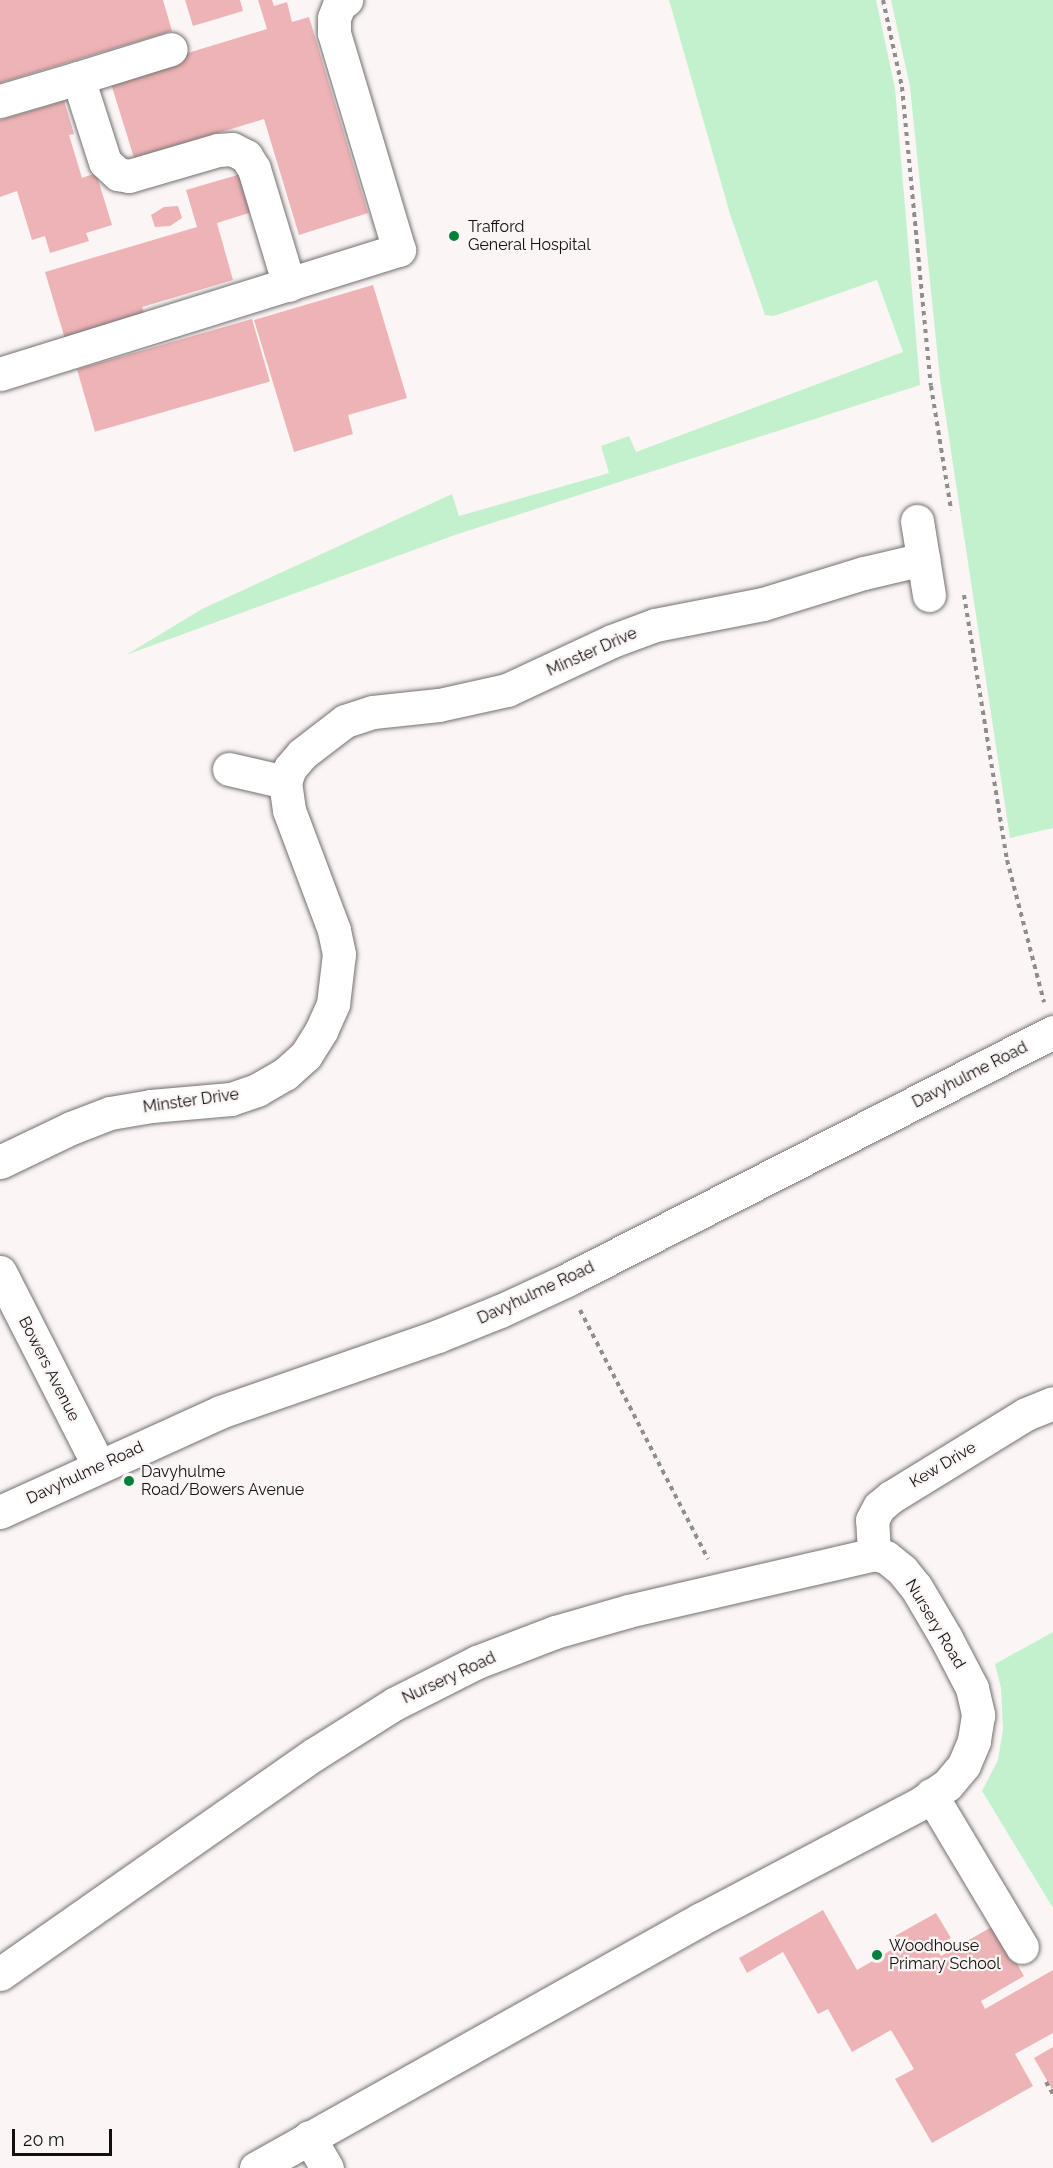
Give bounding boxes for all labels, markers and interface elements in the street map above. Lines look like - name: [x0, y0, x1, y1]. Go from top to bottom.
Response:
- place label: Trafford General Hospital: [468, 217, 591, 255]
- marker: Trafford General Hospital: [445, 227, 463, 245]
- street label: Minster Drive: [544, 623, 640, 681]
- street label: Davyhulme Road: [909, 1038, 1031, 1112]
- street label: Minster Drive: [142, 1085, 240, 1117]
- street label: Davyhulme Road: [474, 1258, 598, 1328]
- street label: Bowers Avenue: [14, 1313, 84, 1425]
- street label: Davyhulme Road: [23, 1438, 147, 1508]
- street label: Kew Drive: [906, 1438, 980, 1492]
- place label: Davyhulme Road/Bowers Avenue: [141, 1462, 305, 1500]
- marker: Davyhulme Road/Bowers Avenue: [122, 1474, 136, 1488]
- street label: Nursery Road: [901, 1576, 969, 1672]
- street label: Nursery Road: [399, 1648, 499, 1708]
- place label: Woodhouse Primary School: [889, 1936, 1001, 1974]
- marker: Woodhouse Primary School: [870, 1948, 884, 1962]
- scale bar: [15, 2117, 116, 2155]
- text: 20 m: [23, 2129, 65, 2150]

